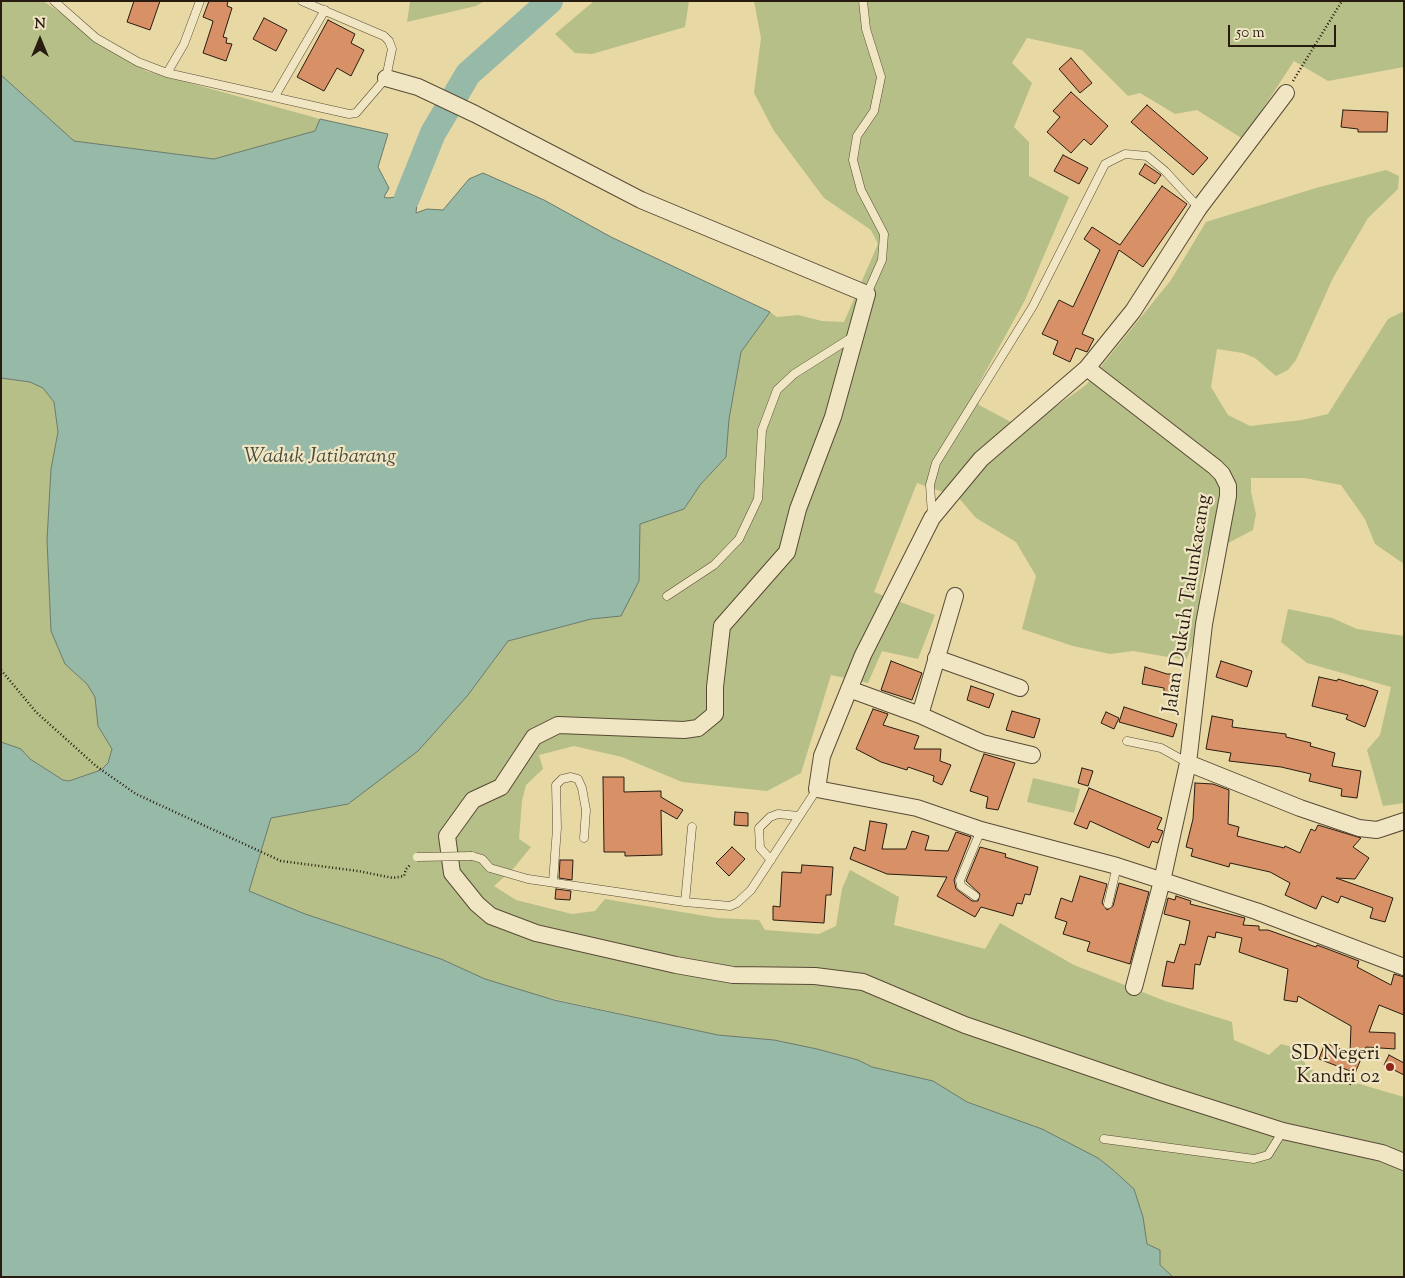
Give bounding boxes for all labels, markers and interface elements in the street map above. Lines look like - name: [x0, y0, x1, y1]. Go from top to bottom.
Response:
- north arrow: [15, 15, 65, 65]
- text: N: [34, 15, 46, 35]
- scale bar: [1230, 15, 1338, 47]
- text: 50 m: [1236, 23, 1265, 44]
- water label: Waduk Jatibarang: [244, 445, 396, 471]
- street label: Jalan Dukuh Talunkacang: [1160, 493, 1218, 715]
- place label: SD Negeri Kandri 02: [1291, 1044, 1380, 1091]
- marker: SD Negeri Kandri 02: [1384, 1061, 1396, 1073]

